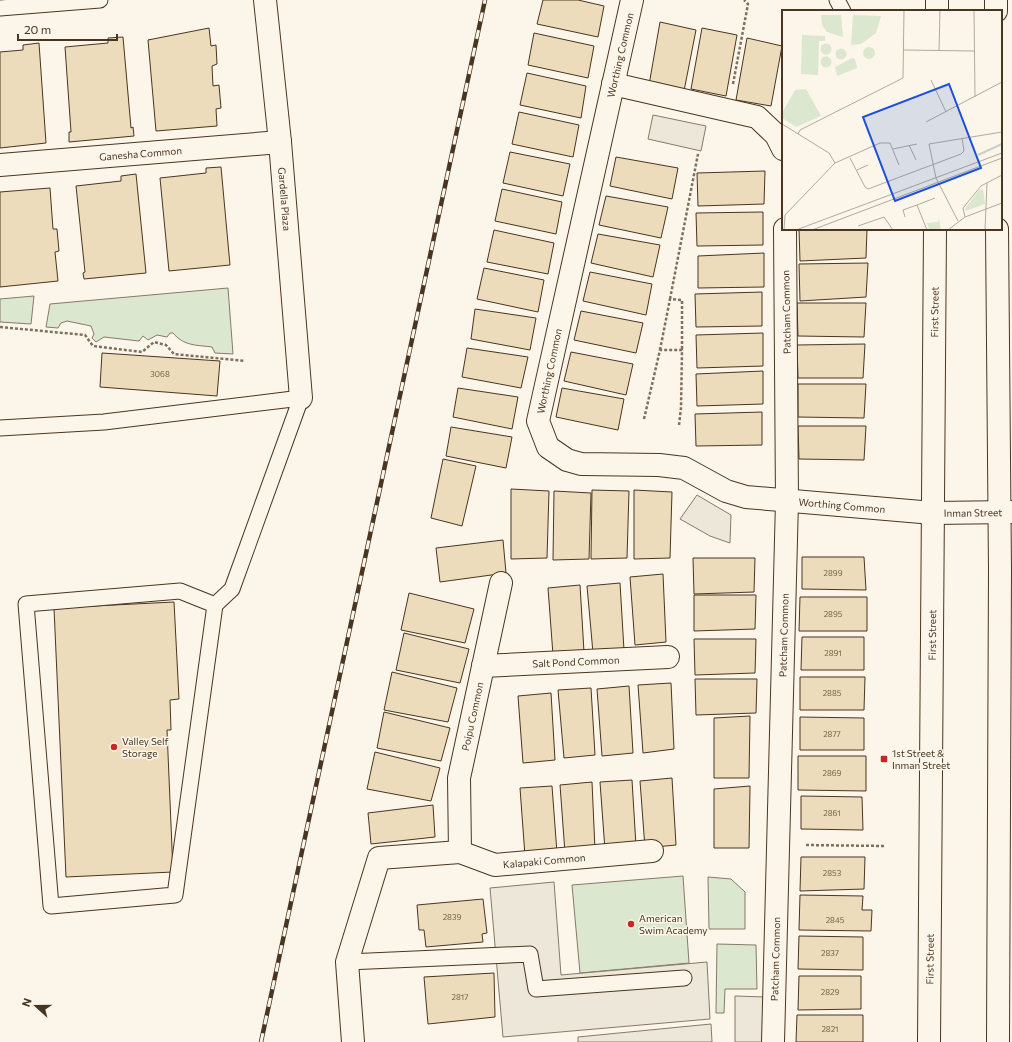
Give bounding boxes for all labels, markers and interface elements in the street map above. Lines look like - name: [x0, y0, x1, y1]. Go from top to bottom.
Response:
- inset map: [782, 10, 1002, 230]
- street label: Worthing Common: [604, 11, 636, 99]
- scale bar: [18, 16, 117, 42]
- text: 20 m: [24, 22, 51, 36]
- street label: Ganesha Common: [99, 144, 182, 163]
- street label: Gardella Plaza: [276, 167, 293, 231]
- street label: Patcham Common: [779, 270, 793, 354]
- street label: First Street: [928, 286, 941, 338]
- street label: Worthing Common: [534, 327, 564, 415]
- house number: 3068: [150, 369, 170, 379]
- street label: Worthing Common: [798, 496, 886, 515]
- street label: Inman Street: [944, 506, 1002, 519]
- house number: 2899: [824, 568, 843, 578]
- street label: Patcham Common: [776, 593, 791, 677]
- house number: 2895: [824, 609, 843, 619]
- street label: First Street: [926, 609, 938, 661]
- house number: 2891: [824, 648, 842, 658]
- street label: Salt Pond Common: [532, 653, 620, 670]
- street label: Poipu Common: [459, 681, 486, 752]
- house number: 2885: [823, 688, 842, 698]
- house number: 2877: [823, 729, 841, 739]
- place label: Valley Self Storage: [122, 735, 169, 759]
- marker: Valley Self Storage: [109, 742, 119, 752]
- place label: 1st Street & Inman Street: [892, 747, 950, 771]
- marker: 1st Street & Inman Street: [879, 754, 889, 764]
- house number: 2869: [823, 768, 842, 778]
- house number: 2861: [823, 808, 841, 818]
- street label: Kalapaki Common: [502, 851, 586, 870]
- house number: 2853: [823, 868, 842, 878]
- house number: 2839: [443, 912, 461, 922]
- place label: American Swim Academy: [639, 912, 708, 936]
- house number: 2845: [826, 915, 845, 925]
- street label: Patcham Common: [768, 917, 782, 1001]
- marker: American Swim Academy: [626, 919, 636, 929]
- street label: First Street: [923, 933, 936, 985]
- house number: 2837: [821, 948, 839, 958]
- north arrow: [16, 986, 56, 1026]
- house number: 2829: [821, 987, 839, 997]
- house number: 2817: [452, 992, 468, 1002]
- text: N: [19, 996, 34, 1008]
- house number: 2821: [821, 1024, 839, 1034]

